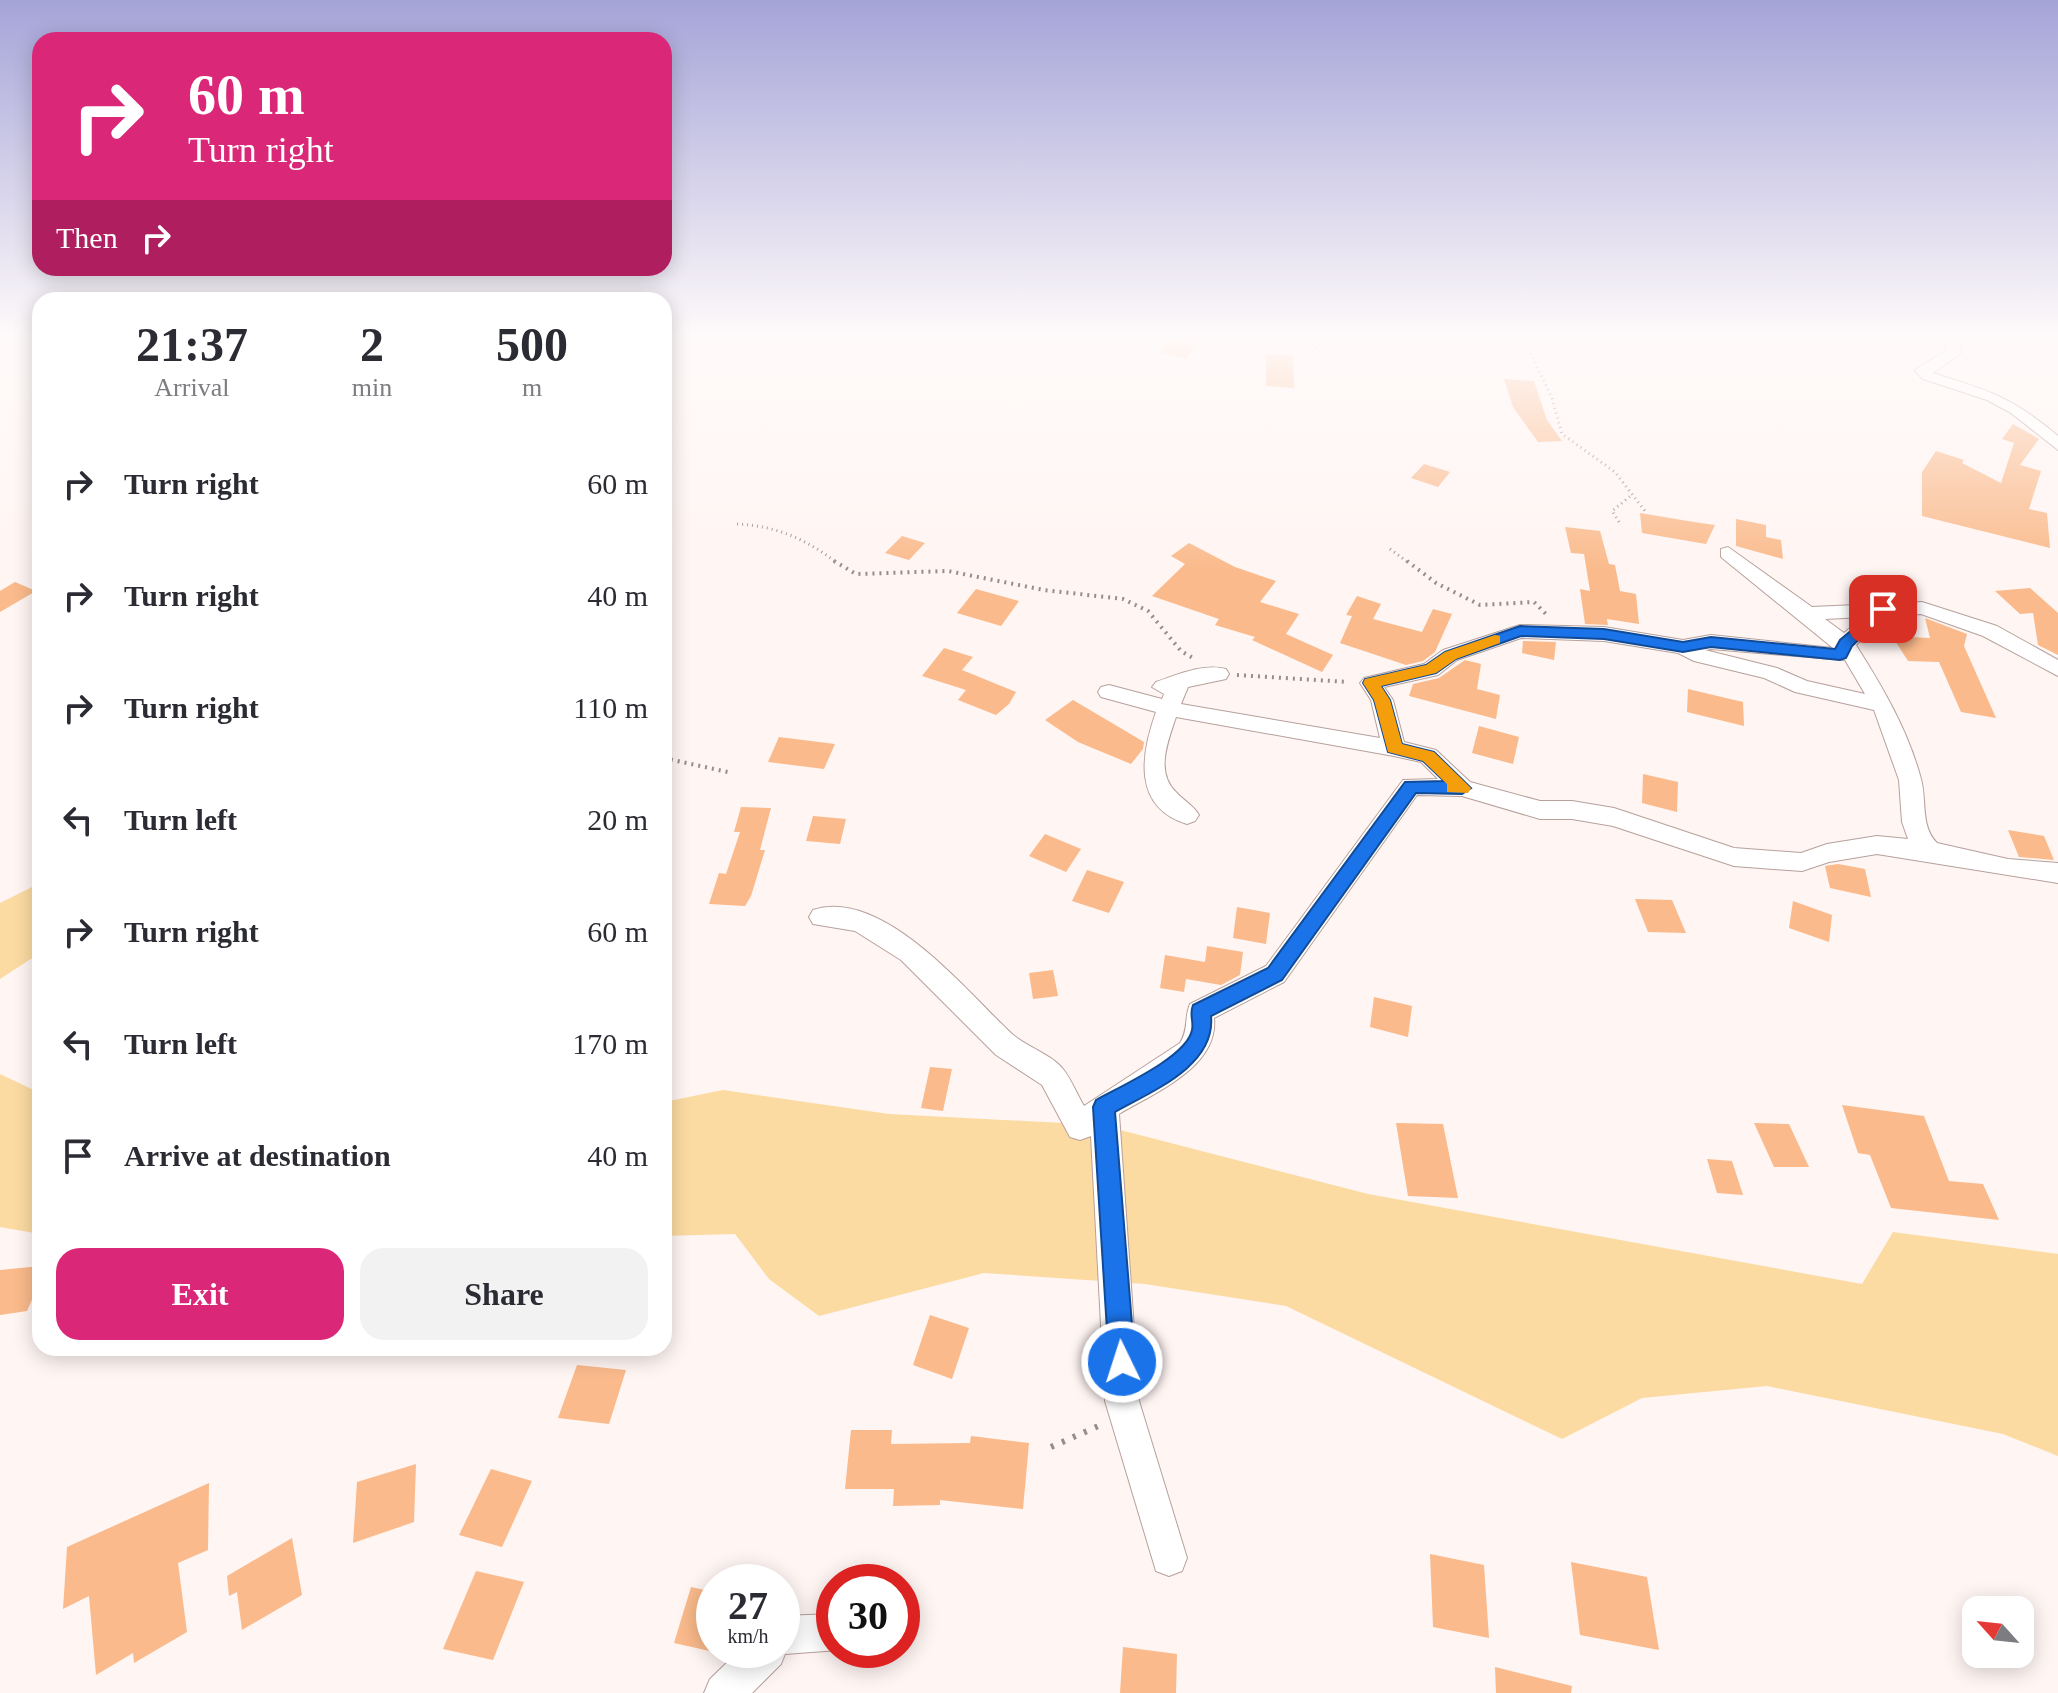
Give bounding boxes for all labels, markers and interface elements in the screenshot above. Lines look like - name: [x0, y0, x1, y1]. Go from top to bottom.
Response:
- icon: right: [56, 64, 160, 168]
- text: 60 m: [188, 64, 305, 126]
- text: Turn right: [188, 130, 334, 170]
- icon: right: [134, 216, 178, 260]
- text: Then: [56, 221, 118, 254]
- text: 21:37: [136, 318, 248, 371]
- text: 2: [360, 318, 384, 371]
- text: 500: [496, 318, 568, 371]
- text: Arrival: [154, 373, 229, 402]
- text: min: [352, 373, 392, 402]
- text: m: [522, 373, 542, 402]
- icon: right: [56, 462, 100, 506]
- text: Turn right: [124, 467, 259, 500]
- text: 60 m: [587, 467, 648, 500]
- icon: right: [56, 574, 100, 618]
- pin: [1849, 575, 1917, 643]
- text: Turn right: [124, 579, 259, 612]
- text: 40 m: [587, 579, 648, 612]
- icon: arrive: [1861, 587, 1905, 631]
- icon: right: [56, 686, 100, 730]
- text: Turn right: [124, 691, 259, 724]
- text: 110 m: [573, 691, 648, 724]
- icon: left: [56, 798, 100, 842]
- text: Turn left: [124, 803, 237, 836]
- text: 20 m: [587, 803, 648, 836]
- icon: right: [56, 910, 100, 954]
- text: Turn right: [124, 915, 259, 948]
- text: 60 m: [587, 915, 648, 948]
- icon: left: [56, 1022, 100, 1066]
- text: Turn left: [124, 1027, 237, 1060]
- text: 170 m: [572, 1027, 648, 1060]
- icon: arrive: [56, 1134, 100, 1178]
- text: Arrive at destination: [124, 1139, 391, 1172]
- text: 40 m: [587, 1139, 648, 1172]
- button: Exit: [56, 1248, 344, 1340]
- button: Share: [360, 1248, 648, 1340]
- position arrow: [1080, 1320, 1164, 1404]
- speed limit sign: 30: [816, 1564, 920, 1668]
- text: 27: [728, 1583, 768, 1628]
- north arrow: [1962, 1596, 2034, 1668]
- map controls: [1962, 1596, 2034, 1668]
- text: km/h: [727, 1625, 769, 1647]

